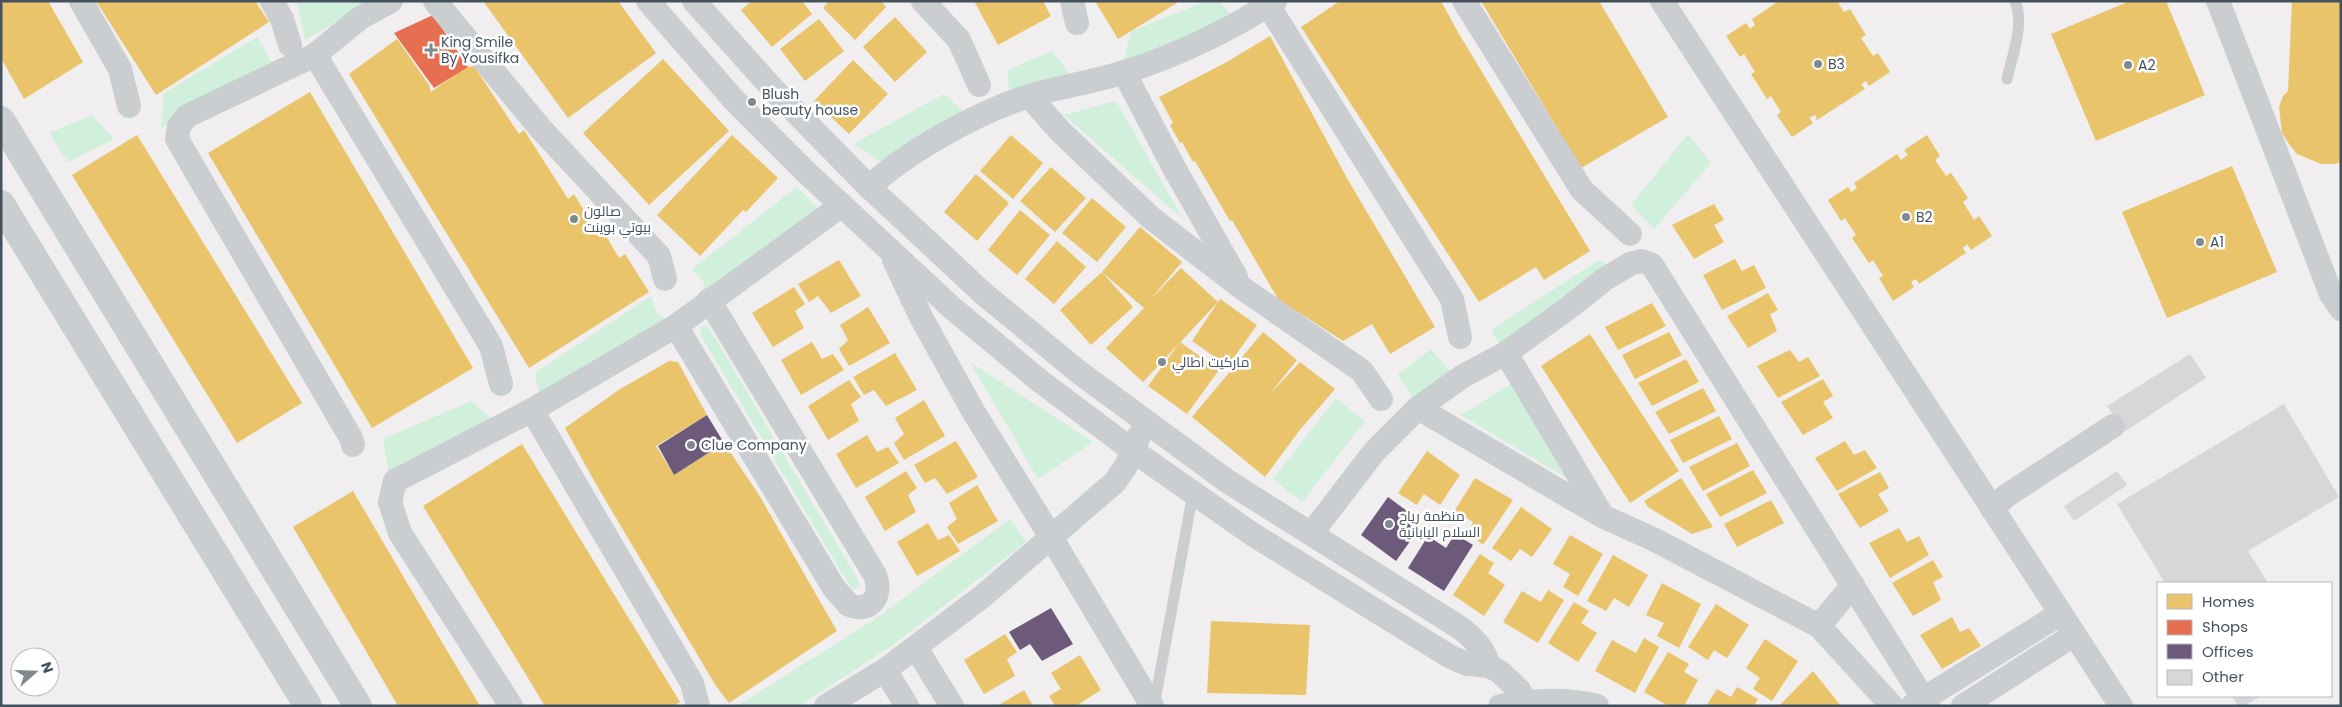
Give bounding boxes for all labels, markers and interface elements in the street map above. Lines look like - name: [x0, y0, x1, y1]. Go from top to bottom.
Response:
- place label: King Smile By Yousifka: [441, 32, 519, 68]
- marker: King Smile By Yousifka: [425, 44, 437, 56]
- place label: B3: [1828, 54, 1845, 74]
- place label: A2: [2138, 55, 2156, 75]
- marker: B3: [1812, 58, 1824, 70]
- marker: A2: [2122, 59, 2134, 71]
- place label: Blush beauty house: [762, 84, 858, 120]
- marker: Blush beauty house: [746, 96, 758, 108]
- place label: صالون بيوتي بوينت: [584, 201, 651, 239]
- place label: B2: [1916, 207, 1933, 227]
- marker: B2: [1900, 211, 1912, 223]
- marker: صالون بيوتي بوينت: [568, 213, 580, 225]
- place label: A1: [2210, 232, 2224, 252]
- marker: A1: [2194, 236, 2206, 248]
- place label: ماركيت اطالي: [1172, 352, 1249, 374]
- marker: ماركيت اطالي: [1156, 356, 1168, 368]
- place label: Clue Company: [701, 435, 807, 455]
- marker: Clue Company: [685, 439, 697, 451]
- place label: منظمة رياح السلام اليابانية: [1399, 506, 1480, 542]
- marker: منظمة رياح السلام اليابانية: [1383, 518, 1395, 530]
- legend: [2157, 582, 2332, 697]
- text: Homes: [2202, 591, 2255, 612]
- text: Shops: [2202, 616, 2248, 637]
- text: Offices: [2202, 641, 2254, 662]
- north arrow: [10, 647, 60, 697]
- text: N: [36, 659, 58, 676]
- text: Other: [2202, 666, 2244, 687]

